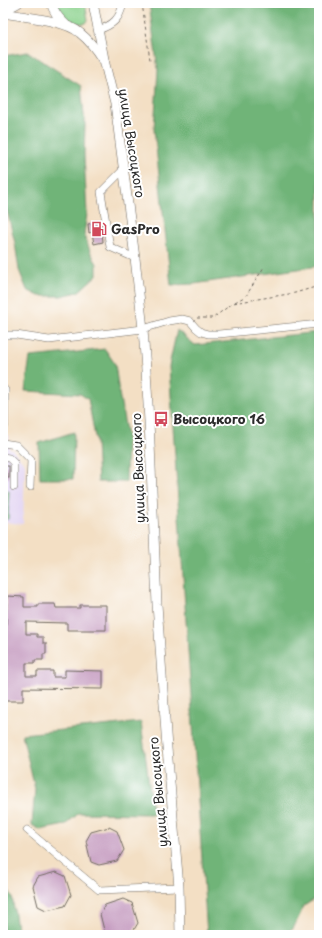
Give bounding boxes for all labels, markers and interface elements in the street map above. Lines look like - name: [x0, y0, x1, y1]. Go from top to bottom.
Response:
- street label: улица Высоцкого: [114, 87, 151, 199]
- place label: GasPro: [111, 219, 160, 238]
- fuel station icon: GasPro: [90, 220, 108, 238]
- place label: Высоцкого 16: [173, 409, 265, 428]
- bus stop icon: Высоцкого 16: [152, 410, 170, 428]
- street label: улица Высоцкого: [126, 412, 149, 524]
- street label: улица Высоцкого: [143, 736, 172, 848]

